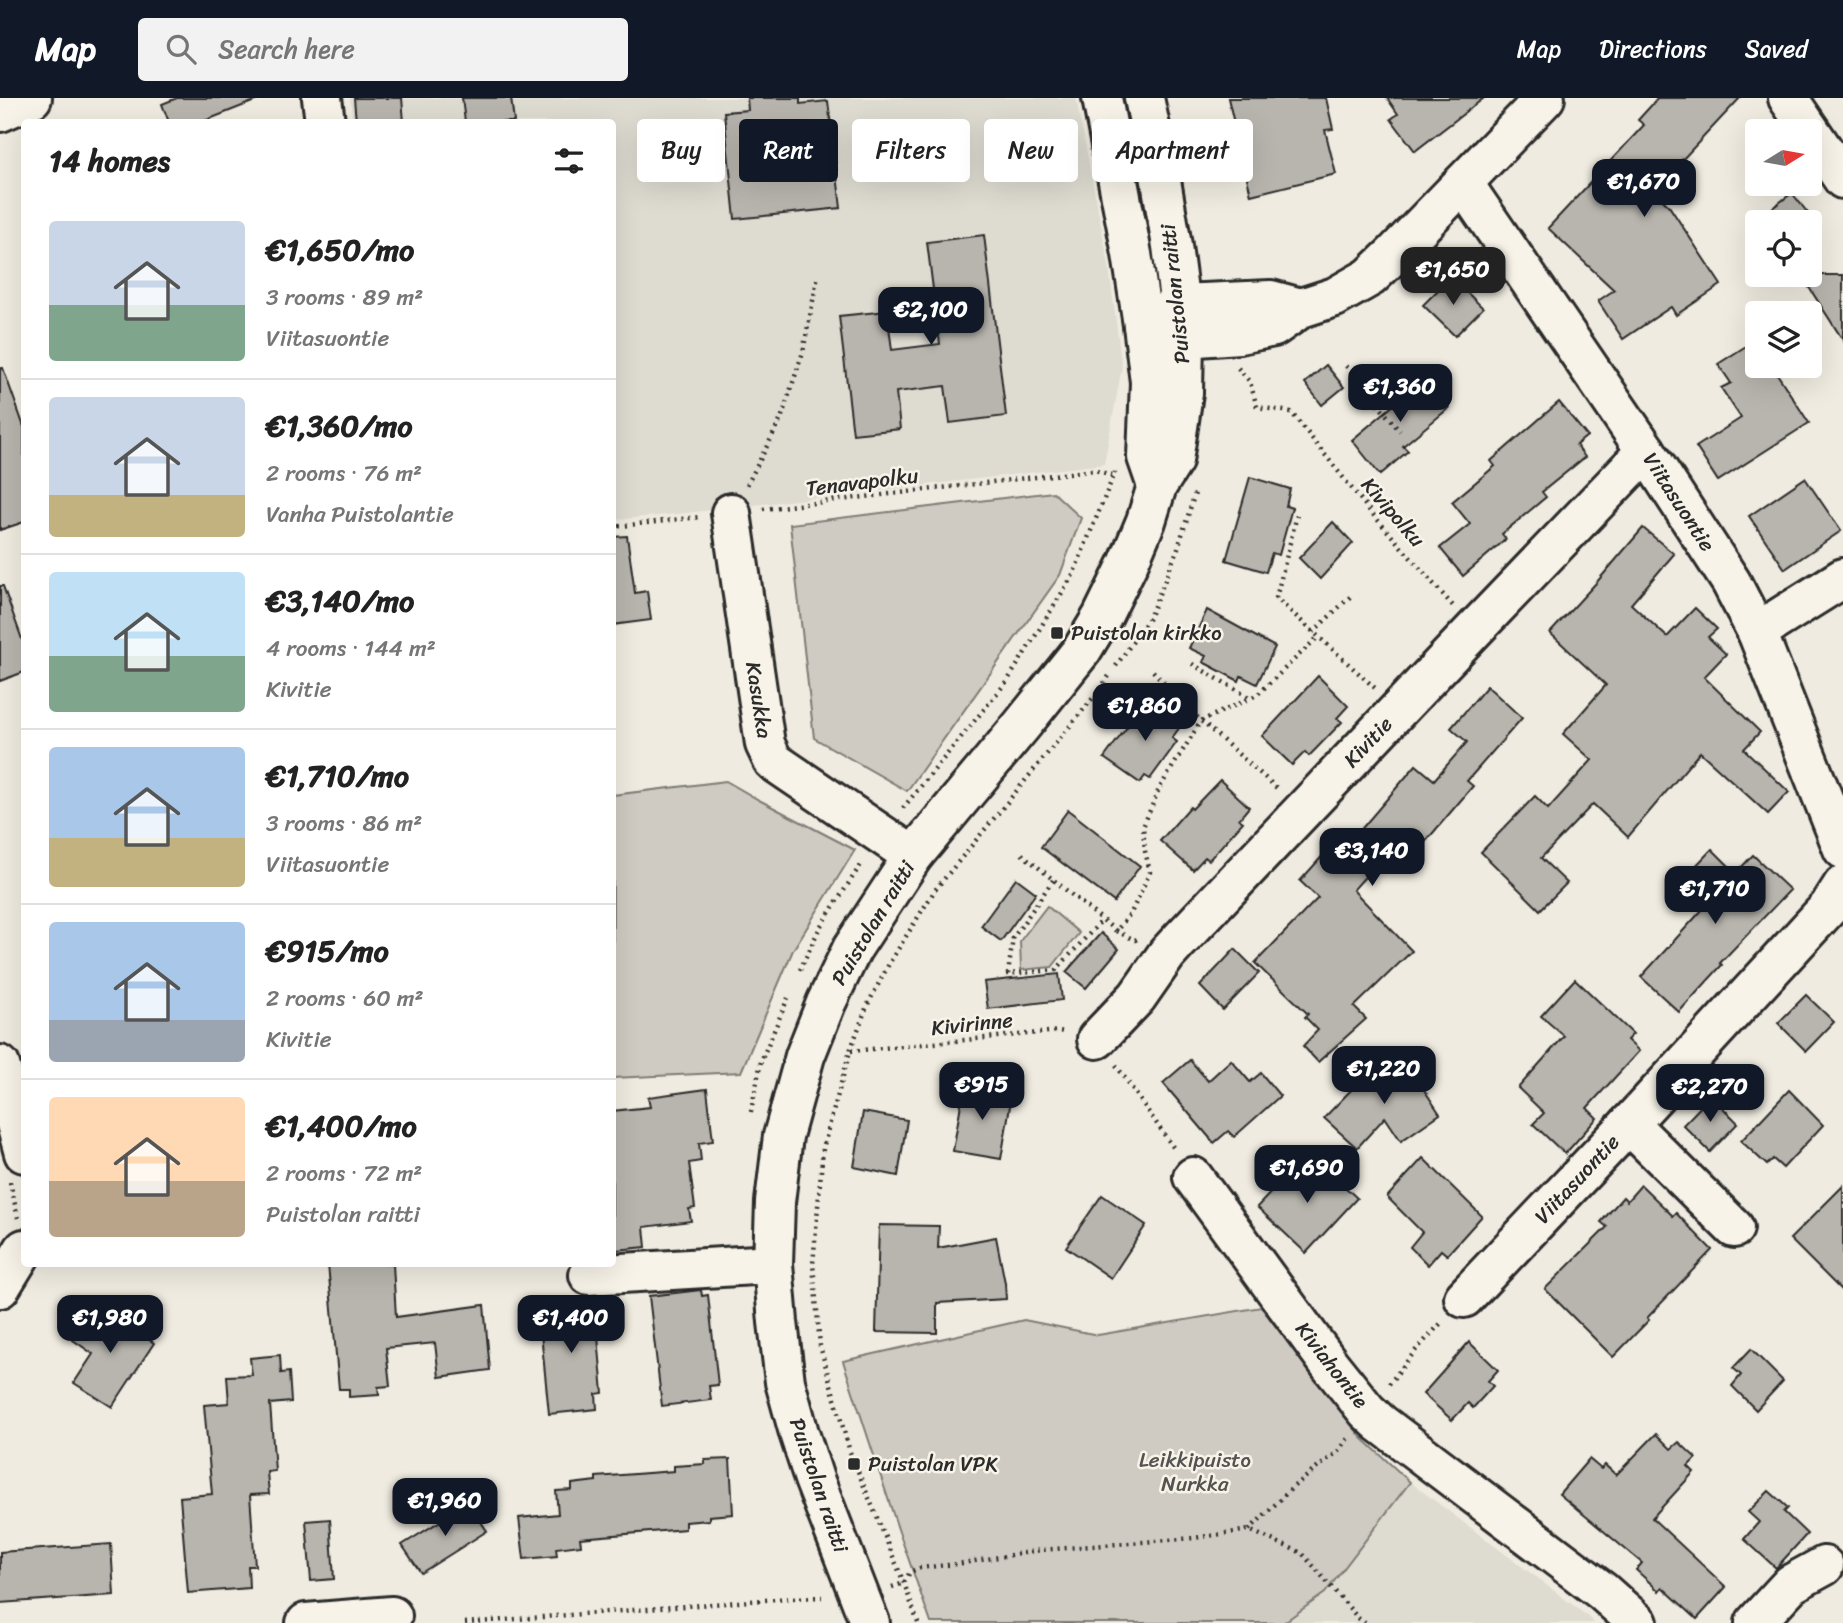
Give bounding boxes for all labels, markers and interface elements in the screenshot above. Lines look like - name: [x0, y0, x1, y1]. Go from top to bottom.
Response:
- search box: [138, 18, 628, 81]
- text: Map: [35, 20, 96, 78]
- text: Search here: [218, 26, 355, 72]
- text: Map: [1517, 28, 1561, 70]
- text: Directions: [1599, 28, 1707, 70]
- text: Saved: [1745, 28, 1808, 70]
- icon: search: [162, 30, 200, 68]
- chip: Buy: [637, 119, 725, 182]
- chip: Rent: [739, 119, 838, 182]
- chip: Filters: [852, 119, 970, 182]
- chip: New: [984, 119, 1078, 182]
- chip: Apartment: [1092, 119, 1253, 182]
- north arrow: [1745, 119, 1822, 196]
- map controls: [1745, 119, 1822, 378]
- text: 14 homes: [49, 134, 170, 188]
- icon: filters: [550, 142, 588, 180]
- pin: €1,670: [1587, 159, 1701, 219]
- text: €1,670: [1608, 161, 1680, 202]
- button: locate: [1745, 210, 1822, 287]
- street label: Puistolan raitti: [1149, 221, 1201, 366]
- text: €1,650/mo: [266, 223, 414, 277]
- pin: €1,650: [1396, 248, 1510, 307]
- icon: home: [105, 249, 189, 333]
- text: €1,650: [1417, 249, 1489, 290]
- text: 3 rooms · 89 m²: [266, 277, 423, 318]
- pin: €2,100: [874, 288, 988, 347]
- text: €2,100: [894, 289, 968, 330]
- button: layers: [1745, 301, 1822, 378]
- text: Viitasuontie: [266, 318, 389, 359]
- pin: €1,360: [1343, 364, 1457, 424]
- text: €1,360: [1364, 366, 1436, 407]
- text: €1,360/mo: [266, 399, 413, 453]
- icon: home: [105, 425, 189, 509]
- street label: Viitasuontie: [1632, 444, 1726, 560]
- text: 2 rooms · 76 m²: [266, 453, 422, 494]
- street label: Tenavapolku: [804, 456, 921, 508]
- street label: Kivipolku: [1351, 468, 1435, 557]
- text: Vanha Puistolantie: [266, 494, 454, 535]
- text: €3,140/mo: [266, 574, 414, 628]
- icon: home: [105, 600, 189, 684]
- place label: Puistolan kirkko: [1071, 614, 1222, 652]
- marker: Puistolan kirkko: [1049, 625, 1065, 641]
- text: 4 rooms · 144 m²: [266, 628, 436, 669]
- street label: Kasukka: [734, 659, 784, 741]
- text: Kivitie: [266, 669, 332, 710]
- pin: €1,860: [1088, 684, 1202, 743]
- text: €1,860: [1109, 685, 1181, 726]
- street label: Kivitie: [1334, 707, 1402, 777]
- text: €1,710/mo: [266, 749, 409, 803]
- icon: home: [105, 775, 189, 859]
- text: 3 rooms · 86 m²: [266, 803, 422, 844]
- pin: €3,140: [1315, 828, 1429, 888]
- text: €3,140: [1336, 830, 1408, 871]
- text: Viitasuontie: [266, 844, 389, 885]
- street label: Puistolan raitti: [821, 852, 926, 993]
- pin: €1,710: [1658, 866, 1772, 926]
- text: €1,710: [1681, 868, 1749, 909]
- text: €915/mo: [266, 924, 389, 978]
- icon: home: [105, 950, 189, 1034]
- text: 2 rooms · 60 m²: [266, 978, 424, 1019]
- street label: Kivirinne: [929, 1001, 1015, 1047]
- text: Kivitie: [266, 1019, 332, 1060]
- pin: €1,220: [1327, 1046, 1441, 1106]
- text: €1,220: [1348, 1048, 1420, 1089]
- pin: €915: [941, 1062, 1023, 1122]
- text: €915: [955, 1064, 1009, 1105]
- pin: €2,270: [1653, 1065, 1767, 1124]
- text: €2,270: [1672, 1066, 1748, 1107]
- text: €1,400/mo: [266, 1099, 417, 1153]
- icon: home: [105, 1125, 189, 1209]
- street label: Viitasuontie: [1525, 1125, 1629, 1233]
- pin: €1,690: [1250, 1146, 1364, 1205]
- text: €1,690: [1270, 1147, 1344, 1188]
- text: 2 rooms · 72 m²: [266, 1153, 422, 1194]
- text: Puistolan raitti: [266, 1194, 420, 1235]
- pin: €1,980: [53, 1296, 167, 1355]
- pin: €1,400: [514, 1296, 628, 1355]
- text: €1,980: [73, 1297, 147, 1338]
- text: €1,400: [534, 1297, 608, 1338]
- street label: Kiviahontie: [1285, 1313, 1379, 1417]
- street label: Puistolan raitti: [778, 1412, 860, 1559]
- park label: Leikkipuisto Nurkka: [1139, 1441, 1251, 1503]
- place label: Puistolan VPK: [868, 1445, 998, 1483]
- marker: Puistolan VPK: [846, 1456, 862, 1472]
- pin: €1,960: [388, 1478, 502, 1538]
- text: €1,960: [408, 1480, 482, 1521]

